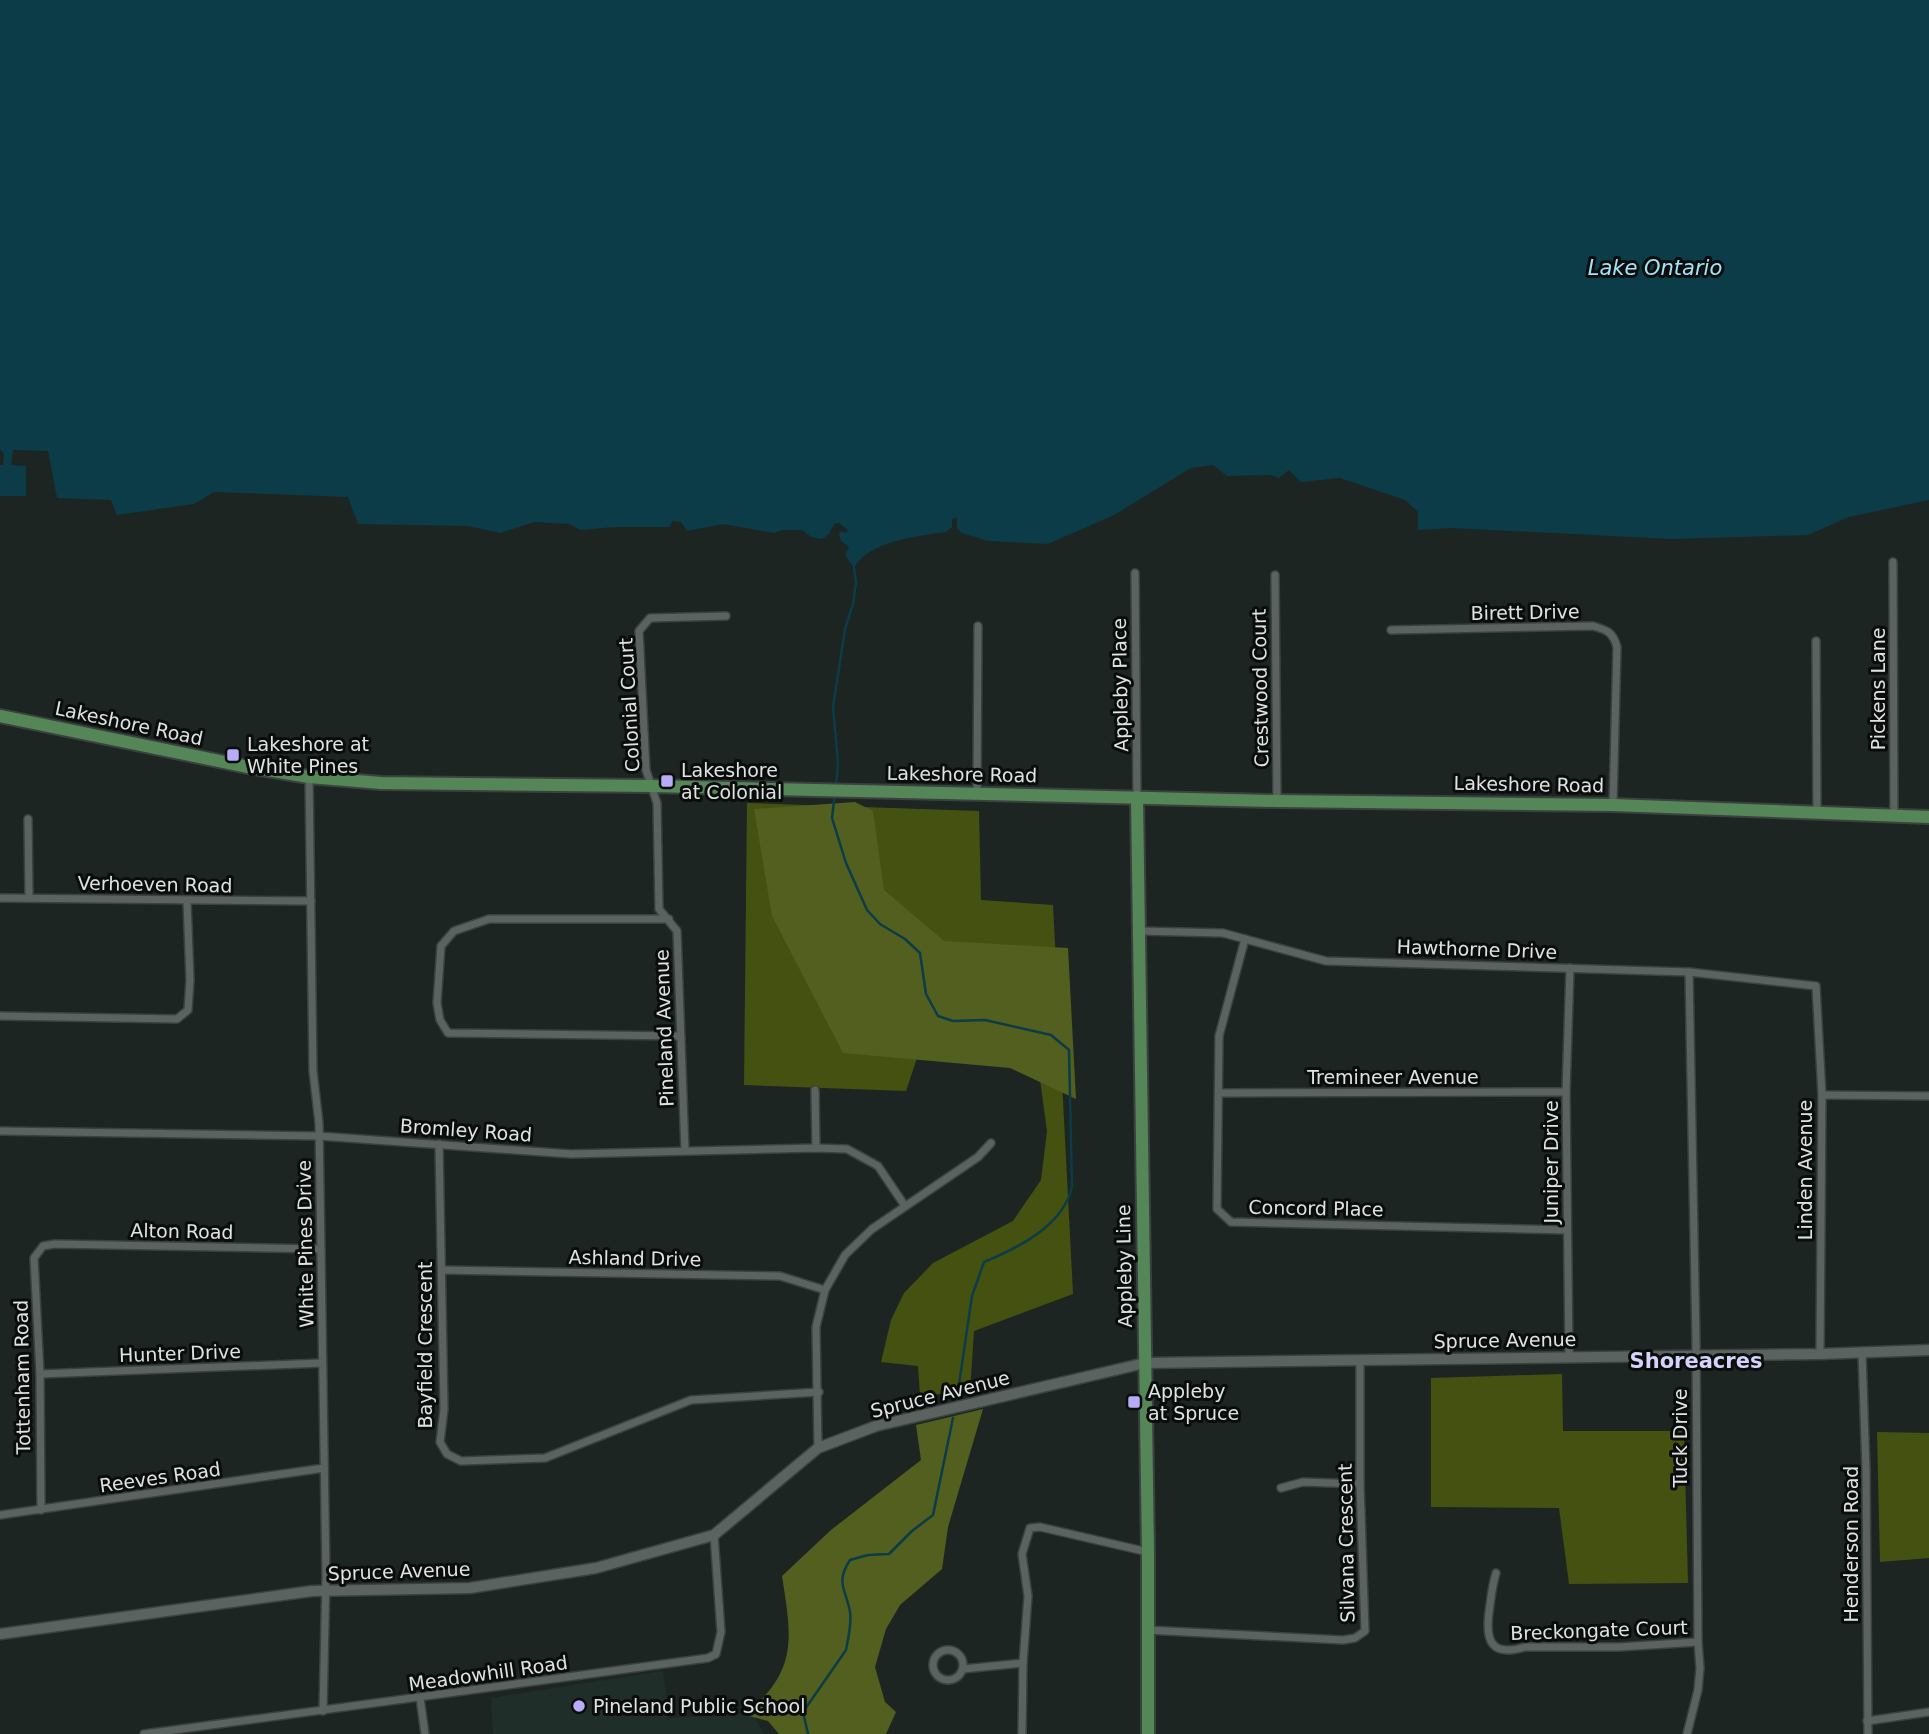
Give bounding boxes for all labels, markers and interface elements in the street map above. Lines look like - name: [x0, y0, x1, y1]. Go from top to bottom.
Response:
- water label: Lake Ontario: [1588, 256, 1722, 280]
- street label: Birett Drive: [1470, 600, 1580, 624]
- street label: Crestwood Court: [1248, 608, 1272, 768]
- street label: Appleby Place: [1108, 618, 1132, 752]
- street label: Pickens Lane: [1867, 628, 1889, 750]
- street label: Colonial Court: [615, 637, 643, 773]
- street label: Lakeshore Road: [53, 697, 205, 749]
- place label: Lakeshore at White Pines: [247, 733, 369, 777]
- marker: Lakeshore at White Pines: [225, 747, 241, 763]
- place label: Lakeshore at Colonial: [681, 759, 782, 803]
- street label: Lakeshore Road: [887, 762, 1037, 786]
- street label: Lakeshore Road: [1454, 772, 1604, 796]
- marker: Lakeshore at Colonial: [659, 773, 675, 789]
- street label: Verhoeven Road: [77, 872, 233, 896]
- street label: Hawthorne Drive: [1396, 935, 1558, 963]
- street label: Pineland Avenue: [650, 949, 678, 1107]
- street label: Tremineer Avenue: [1306, 1066, 1479, 1088]
- street label: Juniper Drive: [1540, 1100, 1562, 1225]
- street label: Linden Avenue: [1794, 1100, 1816, 1240]
- street label: Bromley Road: [399, 1114, 533, 1146]
- street label: White Pines Drive: [293, 1160, 317, 1328]
- street label: Concord Place: [1248, 1196, 1384, 1220]
- street label: Appleby Line: [1112, 1204, 1136, 1328]
- street label: Alton Road: [130, 1219, 234, 1243]
- street label: Ashland Drive: [568, 1246, 702, 1270]
- street label: Bayfield Crescent: [414, 1262, 436, 1428]
- street label: Tottenham Road: [10, 1300, 34, 1455]
- street label: Spruce Avenue: [1433, 1328, 1577, 1352]
- street label: Hunter Drive: [119, 1340, 241, 1366]
- district label: Shoreacres: [1630, 1349, 1762, 1373]
- street label: Spruce Avenue: [868, 1366, 1012, 1422]
- place label: Appleby at Spruce: [1148, 1380, 1239, 1424]
- street label: Tuck Drive: [1669, 1389, 1691, 1488]
- marker: Appleby at Spruce: [1126, 1394, 1142, 1410]
- street label: Reeves Road: [98, 1458, 222, 1496]
- street label: Silvana Crescent: [1334, 1463, 1358, 1623]
- street label: Henderson Road: [1840, 1466, 1862, 1622]
- street label: Spruce Avenue: [327, 1558, 471, 1584]
- street label: Breckongate Court: [1510, 1616, 1688, 1644]
- street label: Meadowhill Road: [407, 1651, 569, 1695]
- place label: Pineland Public School: [593, 1695, 805, 1717]
- marker: Pineland Public School: [571, 1698, 587, 1714]

